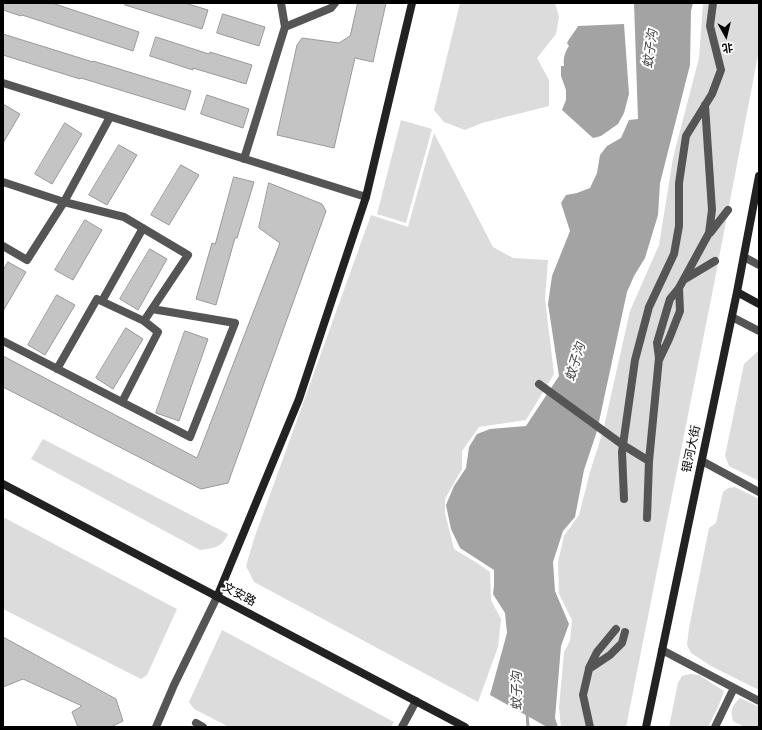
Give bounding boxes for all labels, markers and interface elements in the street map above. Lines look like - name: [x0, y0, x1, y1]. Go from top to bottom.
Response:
- north arrow: [706, 16, 746, 56]
- water label: 蚊子沟: [641, 29, 661, 69]
- text: 北: [721, 40, 734, 56]
- water label: 蚊子沟: [563, 341, 589, 383]
- street label: 银河大街: [680, 424, 704, 474]
- street label: 文安路: [220, 580, 258, 610]
- water label: 蚊子沟: [510, 672, 526, 710]

